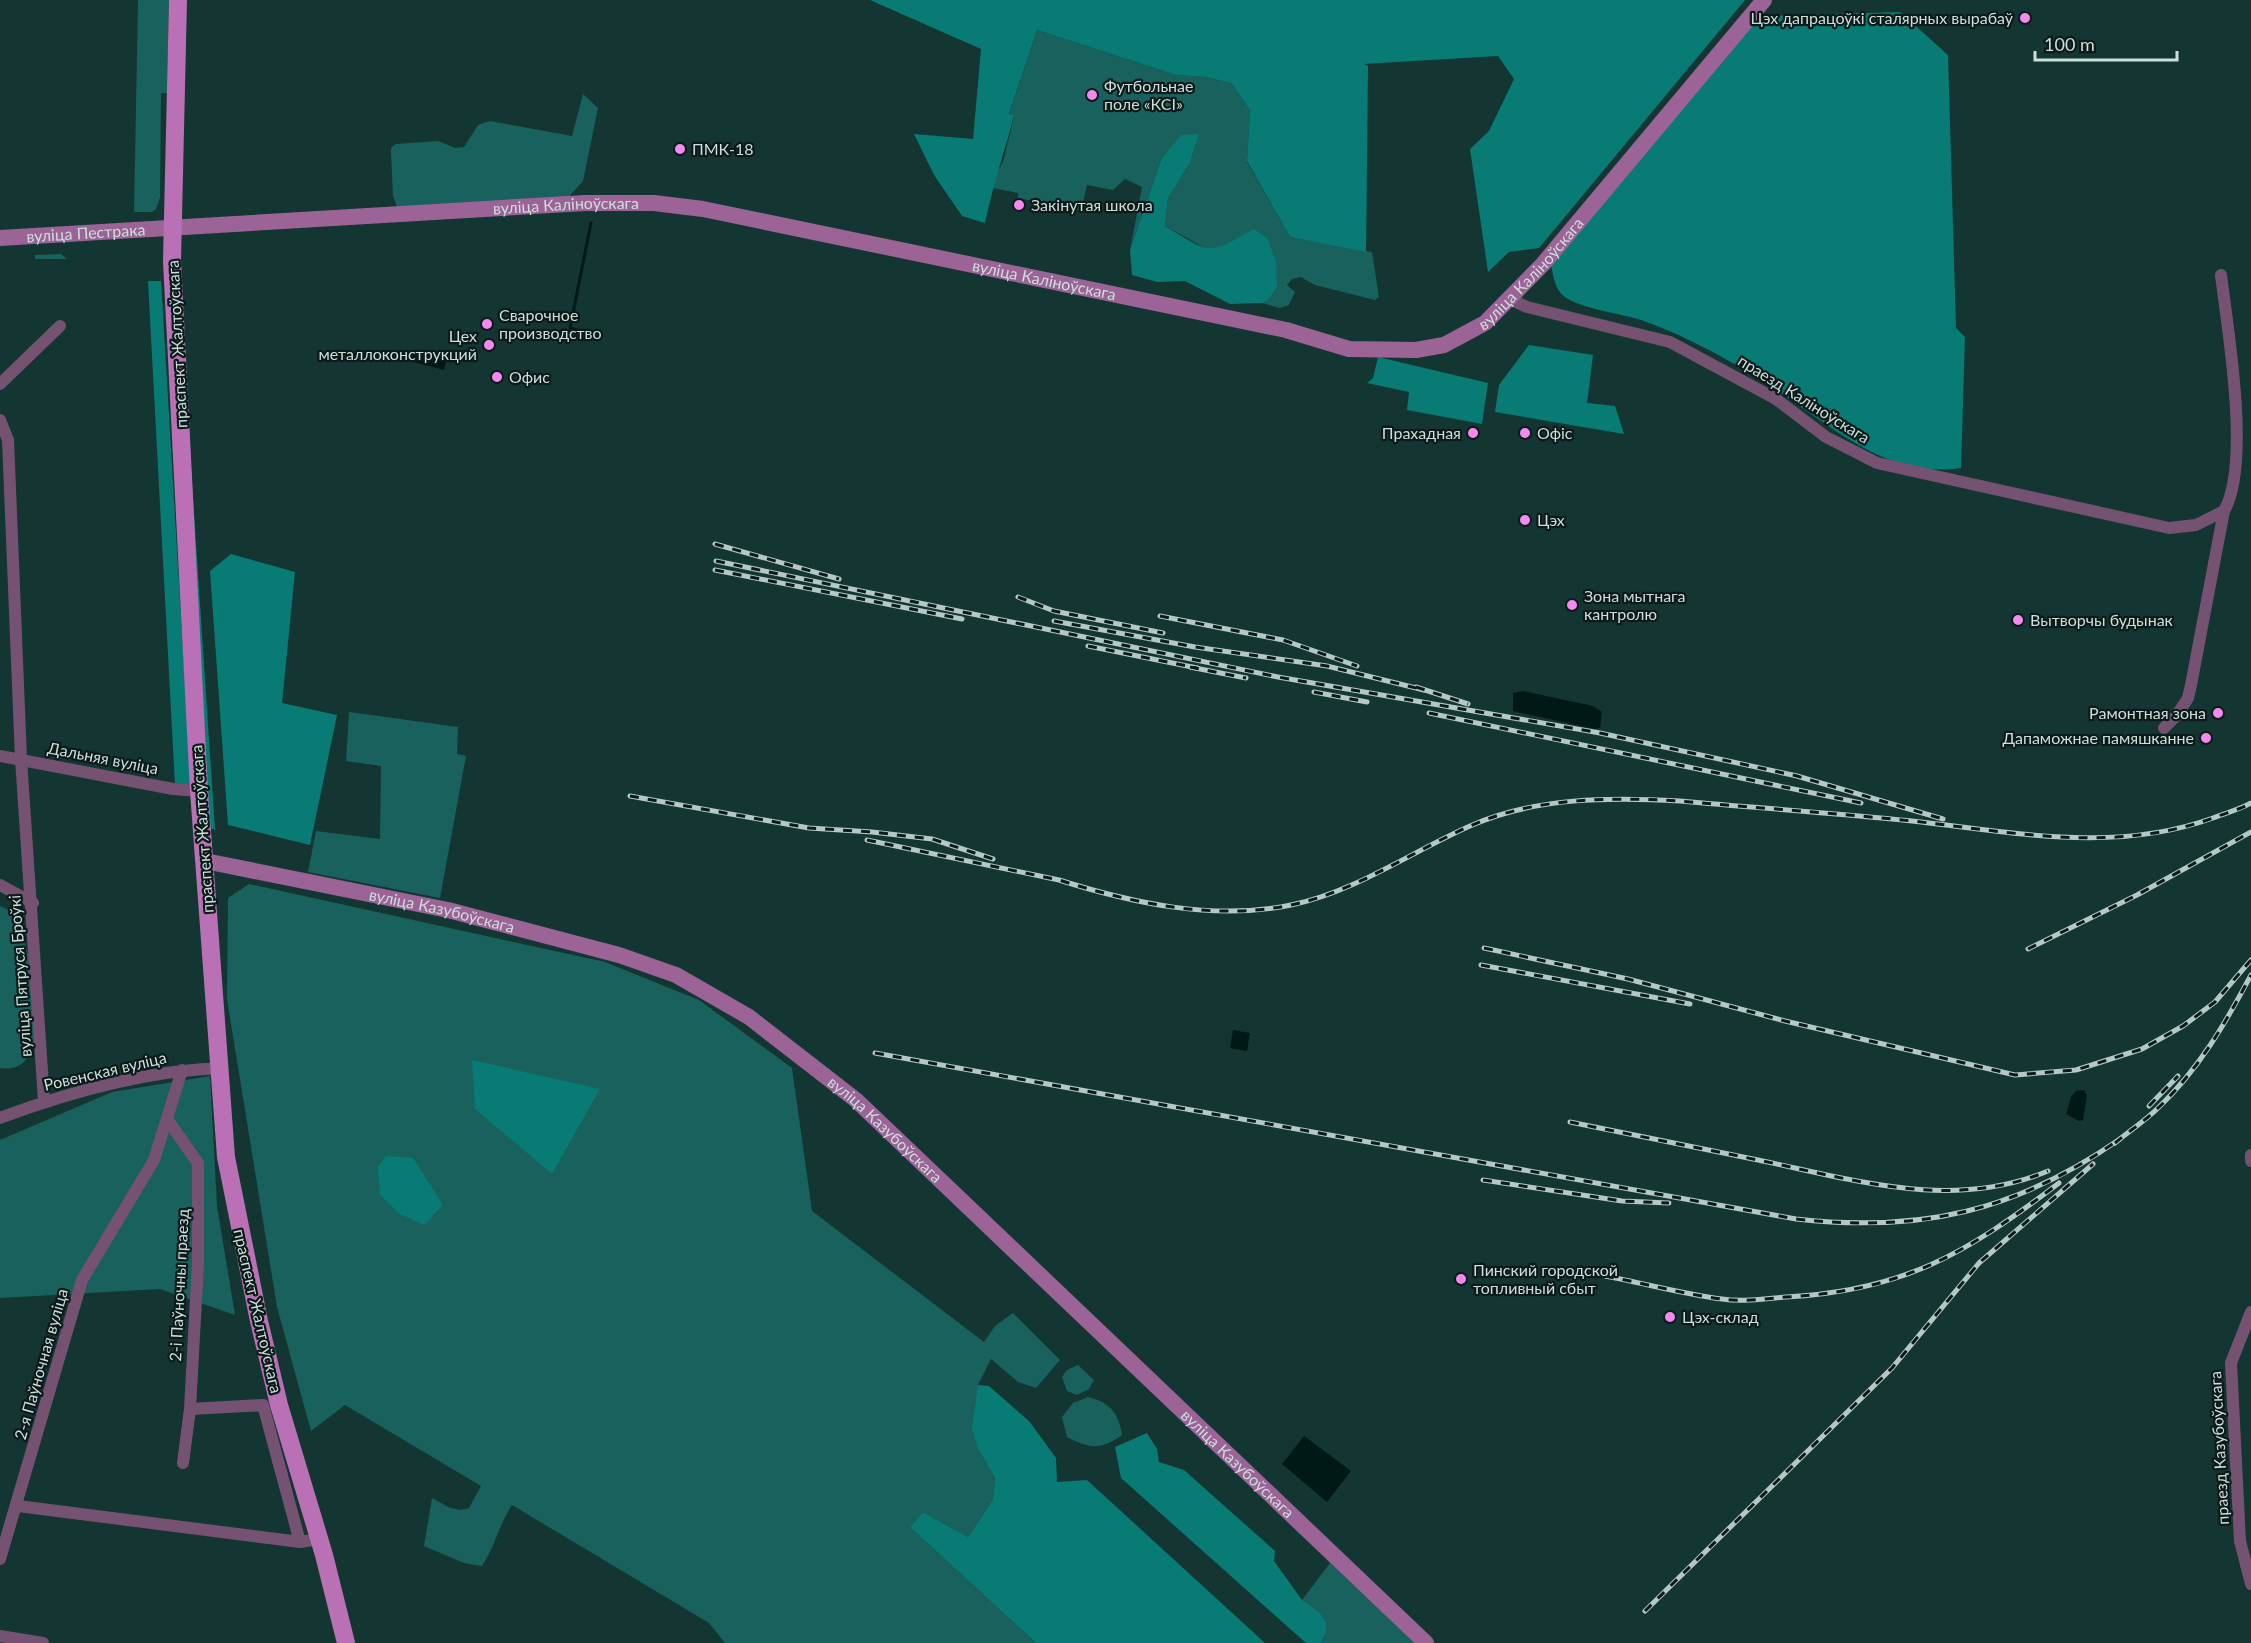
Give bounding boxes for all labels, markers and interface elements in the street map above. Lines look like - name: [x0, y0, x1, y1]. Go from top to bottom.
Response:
- place label: Цэх дапрацоўкі сталярных вырабаў: [1750, 8, 2014, 27]
- marker: Цэх дапрацоўкі сталярных вырабаў: [2018, 11, 2032, 25]
- scale bar: [2035, 24, 2178, 62]
- text: 100 m: [2044, 33, 2095, 55]
- place label: Футбольнае поле «КСІ»: [1104, 76, 1193, 113]
- marker: Футбольнае поле «КСІ»: [1085, 88, 1099, 102]
- place label: ПМК-18: [692, 139, 753, 158]
- marker: ПМК-18: [673, 142, 687, 156]
- street label: вуліца Каліноўскага: [492, 193, 639, 217]
- place label: Закінутая школа: [1031, 195, 1153, 214]
- marker: Закінутая школа: [1012, 198, 1026, 212]
- street label: вуліца Каліноўскага: [1475, 213, 1587, 334]
- street label: вуліца Пестрака: [26, 219, 146, 245]
- street label: вуліца Каліноўскага: [971, 255, 1118, 304]
- street label: праспект Жалтоўскага: [163, 260, 190, 429]
- place label: Сварочное производство: [499, 305, 602, 342]
- marker: Сварочное производство: [480, 317, 494, 331]
- place label: Цех металлоконструкций: [319, 326, 477, 363]
- marker: Цех металлоконструкций: [482, 338, 496, 352]
- street label: праезд Каліноўскага: [1735, 350, 1874, 447]
- place label: Офис: [509, 367, 550, 386]
- marker: Офис: [490, 370, 504, 384]
- place label: Прахадная: [1382, 423, 1461, 442]
- place label: Офіс: [1537, 423, 1573, 442]
- marker: Прахадная: [1466, 426, 1480, 440]
- marker: Офіс: [1518, 426, 1532, 440]
- place label: Цэх: [1537, 510, 1565, 529]
- marker: Цэх: [1518, 513, 1532, 527]
- place label: Зона мытнага кантролю: [1584, 586, 1686, 623]
- marker: Зона мытнага кантролю: [1565, 598, 1579, 612]
- place label: Вытворчы будынак: [2030, 610, 2174, 629]
- marker: Вытворчы будынак: [2011, 613, 2025, 627]
- place label: Рамонтная зона: [2089, 703, 2206, 722]
- marker: Рамонтная зона: [2211, 706, 2225, 720]
- place label: Дапаможнае памяшканне: [2002, 728, 2194, 747]
- marker: Дапаможнае памяшканне: [2199, 731, 2213, 745]
- street label: Дальняя вуліца: [46, 737, 160, 778]
- street label: праспект Жалтоўскага: [186, 744, 217, 914]
- street label: вуліца Казубоўскага: [368, 884, 517, 936]
- street label: вуліца Пятруся Броўкі: [4, 895, 35, 1058]
- street label: Ровенская вуліца: [42, 1047, 168, 1094]
- street label: вуліца Казубоўскага: [824, 1072, 947, 1186]
- street label: 2-і Паўночны праезд: [165, 1208, 192, 1362]
- street label: праспект Жалтоўскага: [230, 1227, 287, 1395]
- place label: Пинский городской топливный сбыт: [1473, 1260, 1618, 1297]
- marker: Пинский городской топливный сбыт: [1454, 1272, 1468, 1286]
- street label: 2-я Паўночная вуліца: [10, 1286, 71, 1441]
- place label: Цэх-склад: [1682, 1307, 1759, 1326]
- marker: Цэх-склад: [1663, 1310, 1677, 1324]
- street label: праезд Казубоўскага: [2205, 1371, 2232, 1525]
- street label: вуліца Казубоўскага: [1178, 1405, 1298, 1521]

